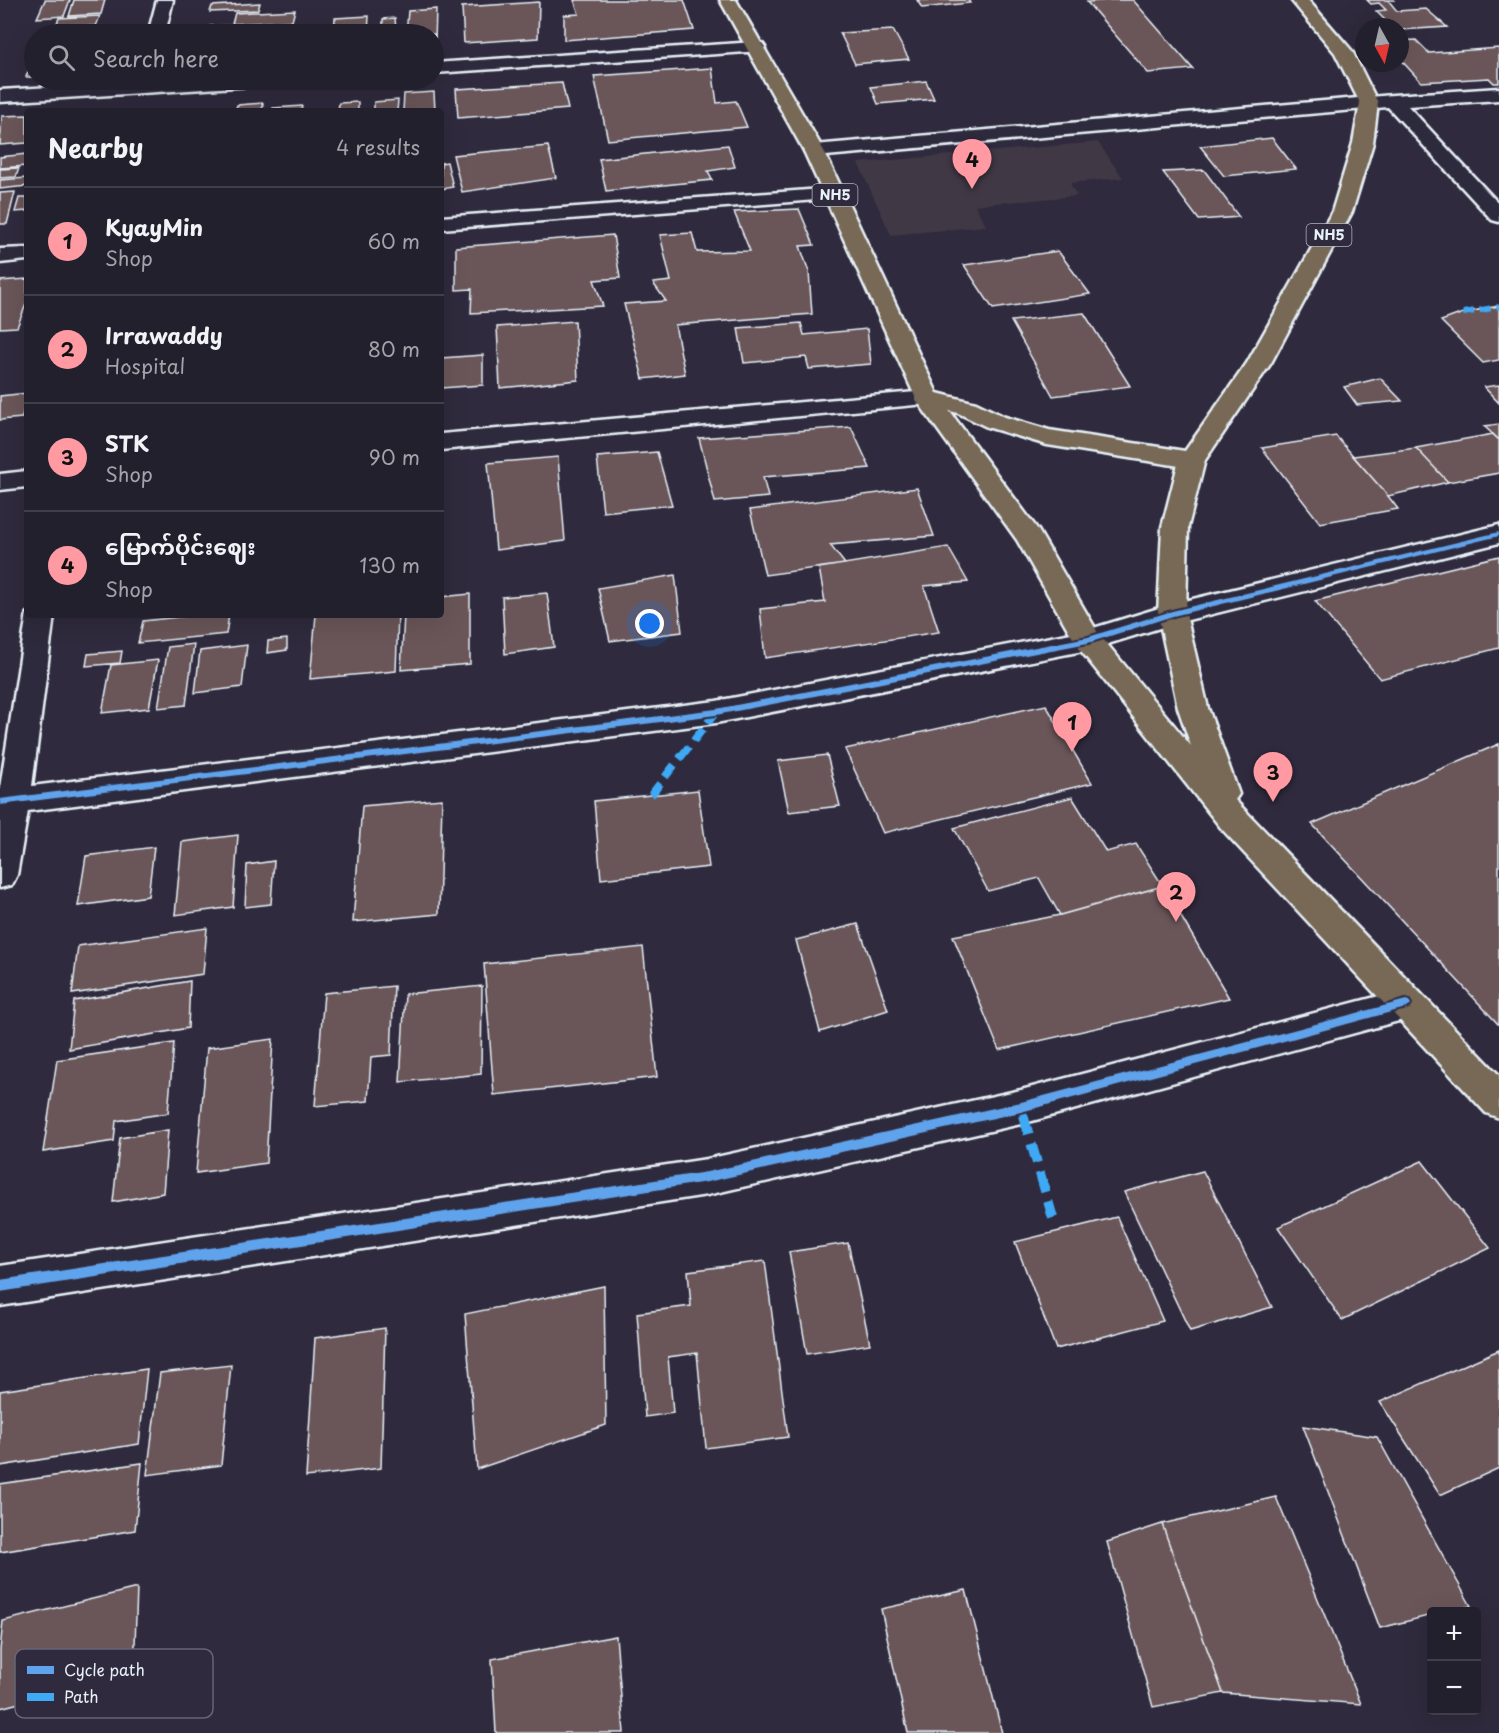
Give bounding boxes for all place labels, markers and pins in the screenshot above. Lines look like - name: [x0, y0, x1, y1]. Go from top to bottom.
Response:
- pin: 4: [952, 140, 992, 189]
- pin: 1: [1052, 702, 1092, 752]
- pin: 3: [1254, 752, 1292, 802]
- pin: 2: [1156, 872, 1196, 922]

